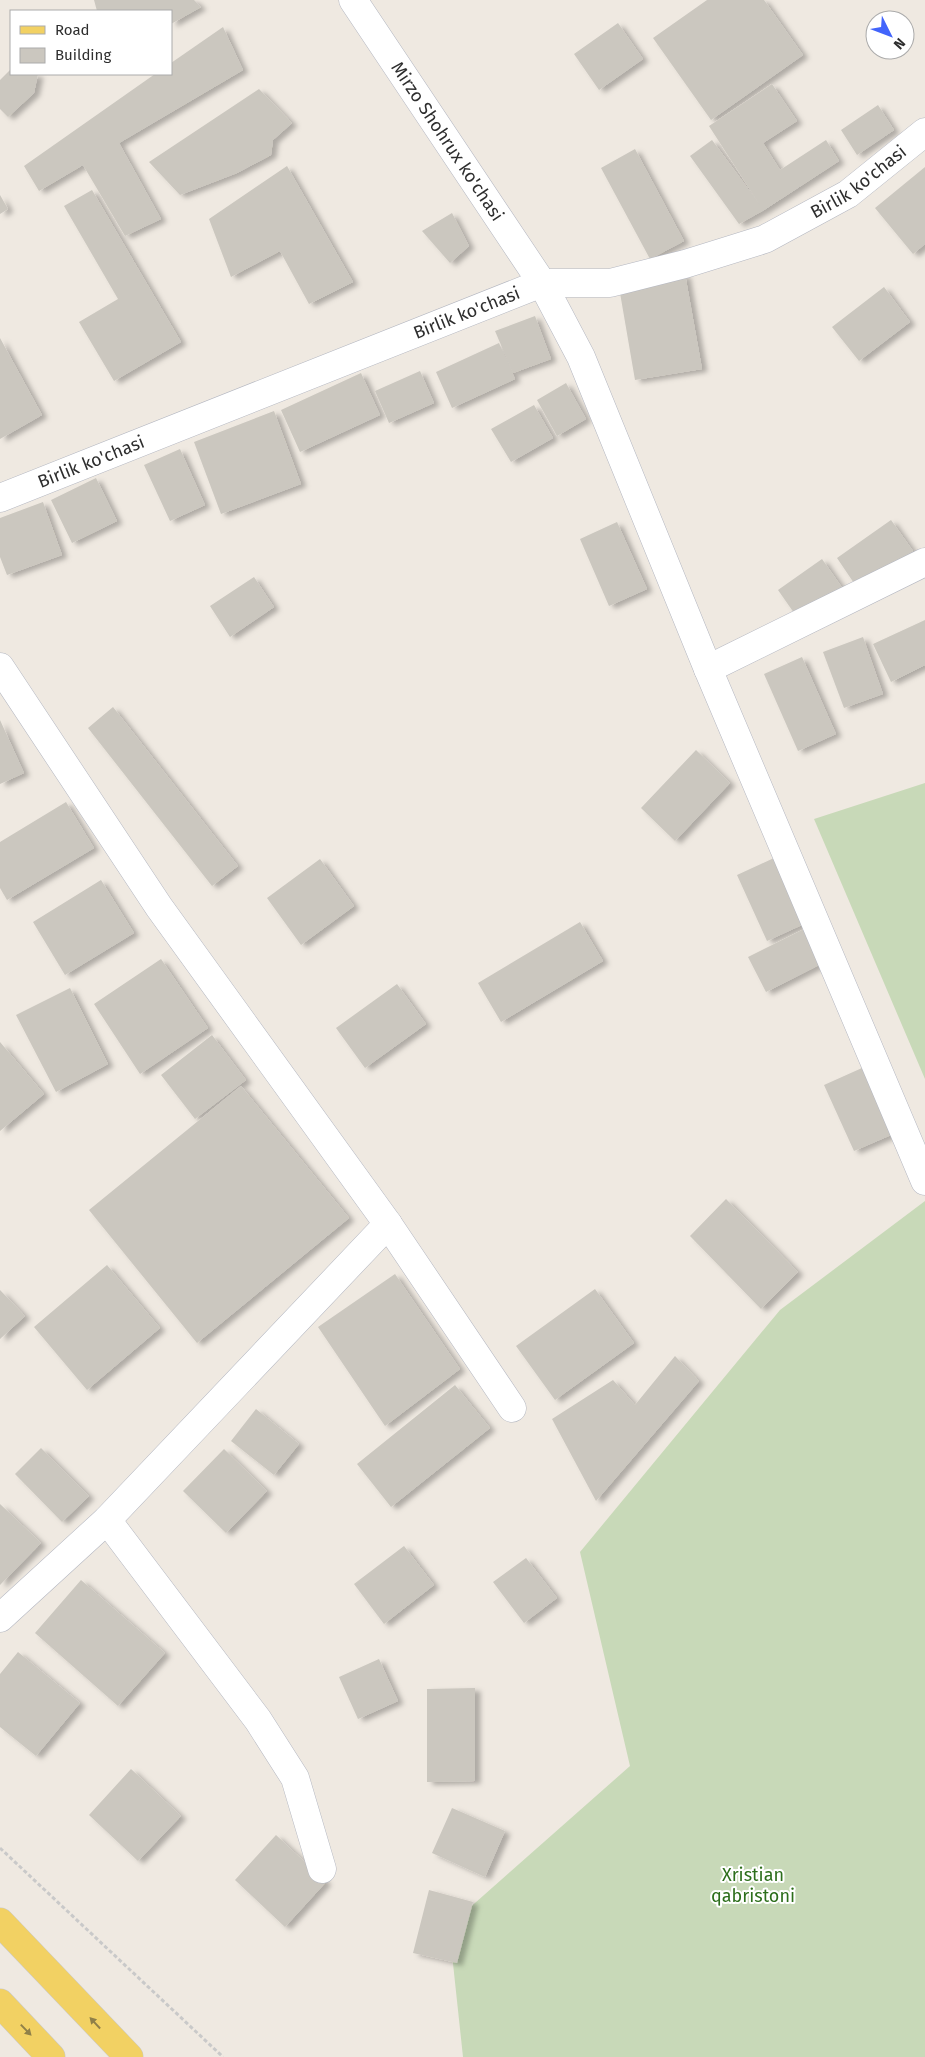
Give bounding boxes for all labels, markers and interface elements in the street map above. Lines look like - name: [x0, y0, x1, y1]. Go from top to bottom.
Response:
- legend: [10, 10, 172, 75]
- north arrow: [865, 10, 915, 60]
- text: Road: [55, 21, 90, 39]
- text: N: [890, 34, 909, 53]
- text: Building: [55, 46, 111, 64]
- street label: Mirzo Shohrux ko'chasi: [386, 58, 508, 225]
- street label: Birlik ko'chasi: [807, 140, 911, 223]
- street label: Birlik ko'chasi: [410, 282, 523, 344]
- street label: Birlik ko'chasi: [35, 431, 148, 493]
- park label: Xristian qabristoni: [711, 1864, 795, 1907]
- one-way arrow: [89, 2017, 101, 2029]
- one-way arrow: [20, 2024, 32, 2036]

